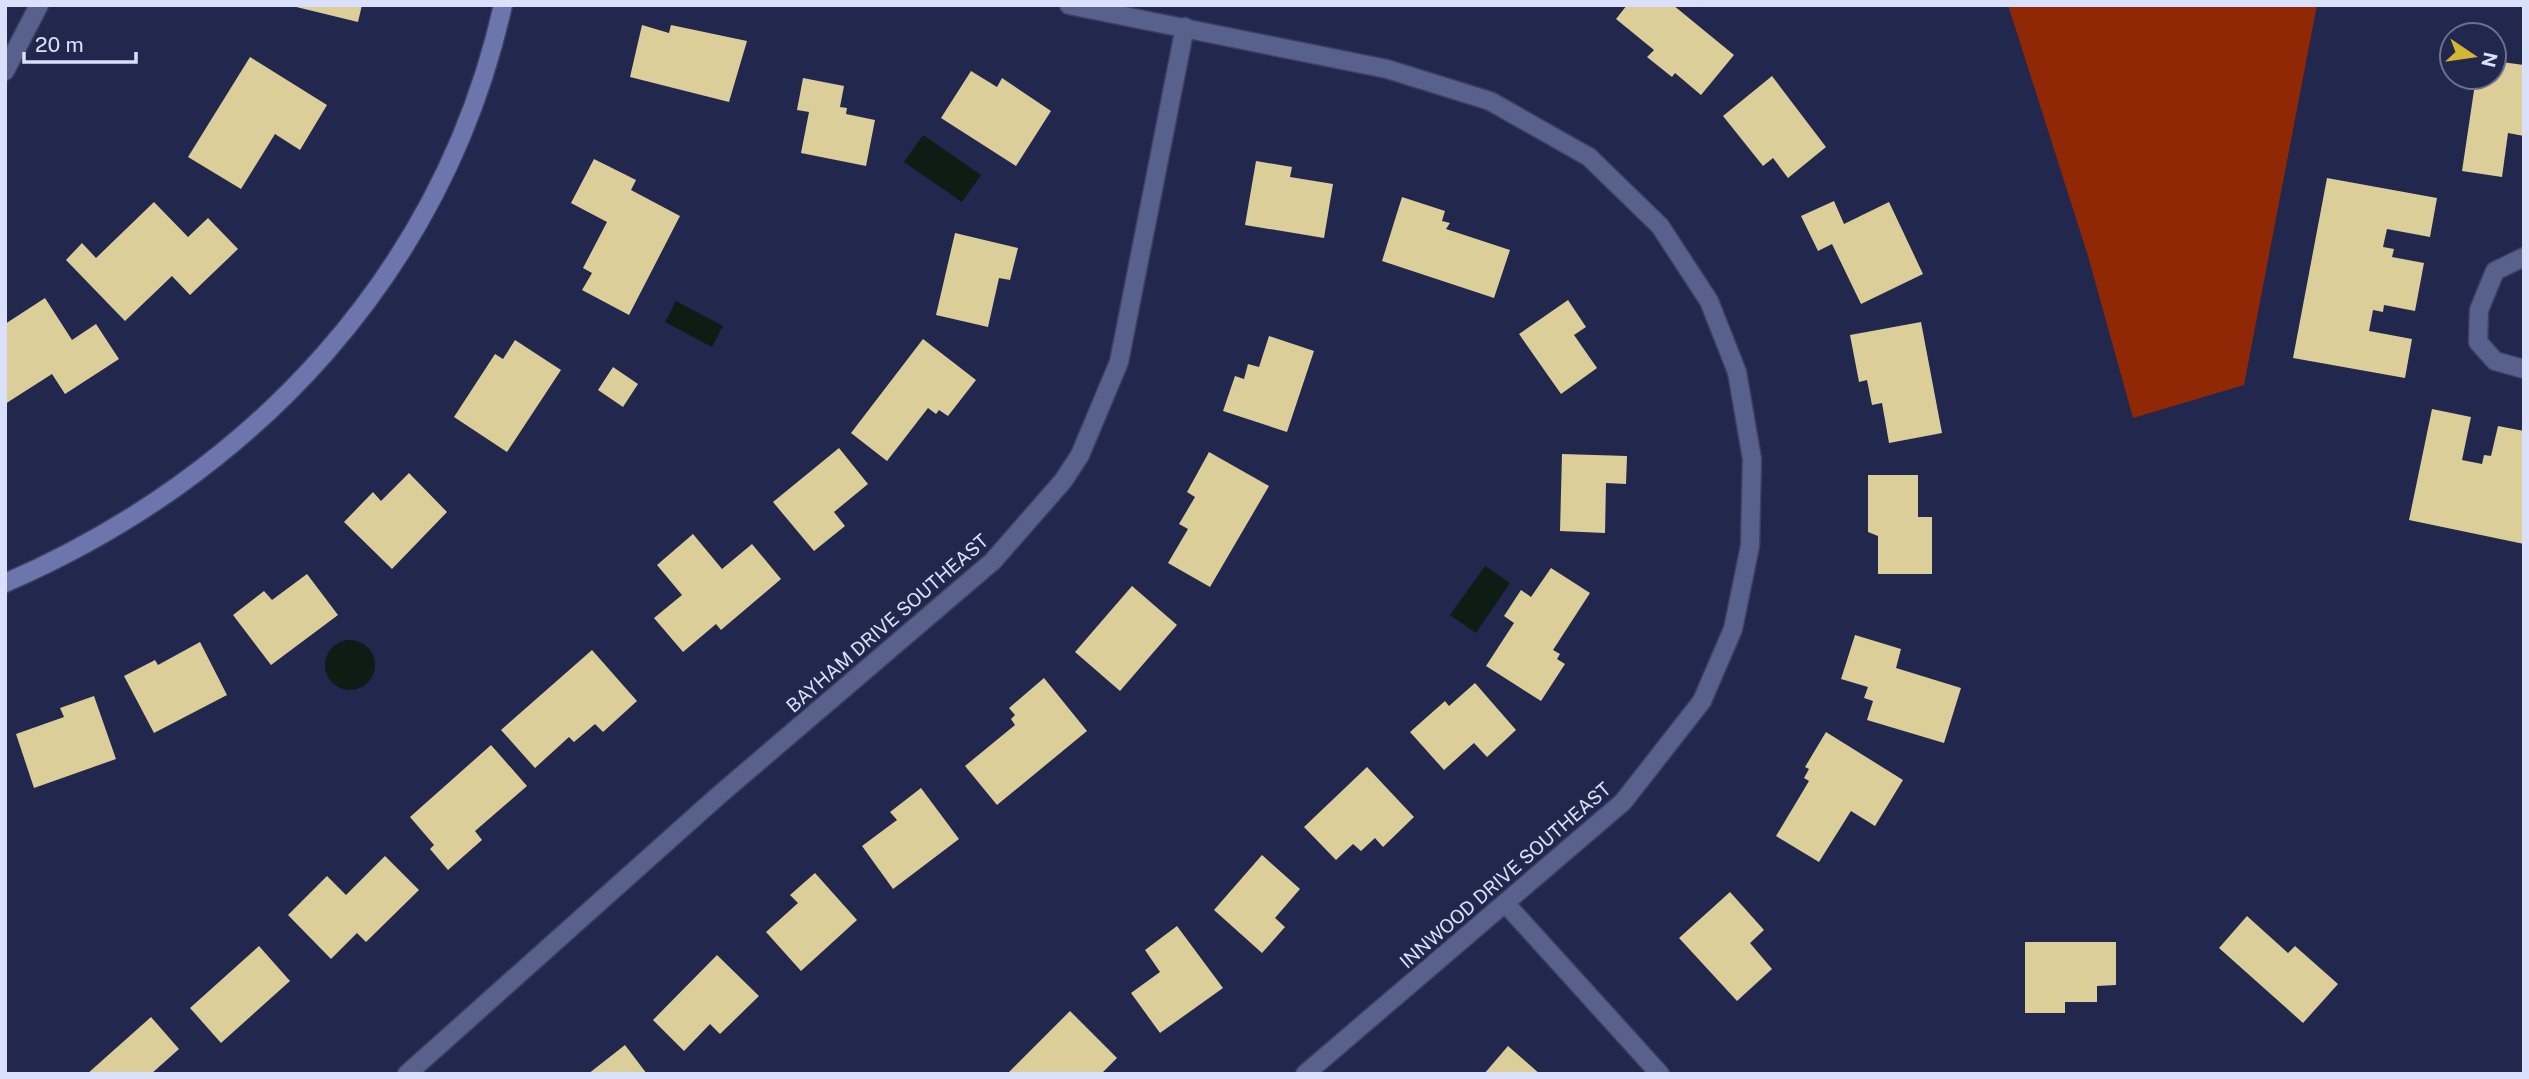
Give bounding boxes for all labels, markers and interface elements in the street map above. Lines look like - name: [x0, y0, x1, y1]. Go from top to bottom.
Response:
- scale bar: [24, 21, 136, 65]
- north arrow: [2438, 21, 2508, 91]
- text: 20 m: [35, 32, 84, 57]
- text: N: [2477, 50, 2502, 70]
- street label: BAYHAM DRIVE SOUTHEAST: [782, 529, 992, 717]
- street label: INNWOOD DRIVE SOUTHEAST: [1395, 777, 1615, 973]

